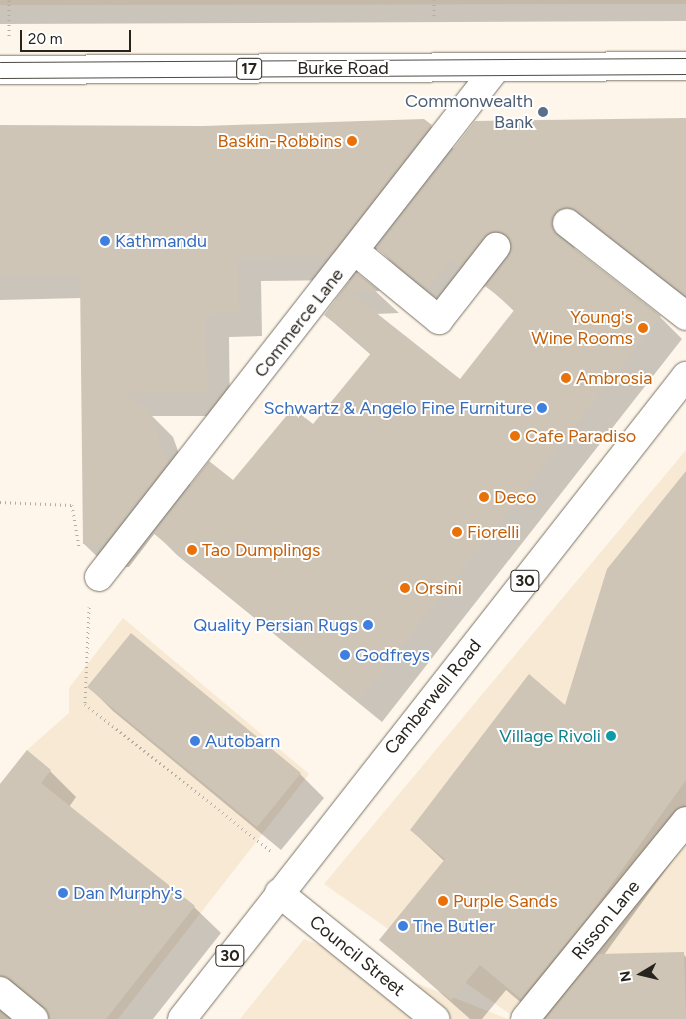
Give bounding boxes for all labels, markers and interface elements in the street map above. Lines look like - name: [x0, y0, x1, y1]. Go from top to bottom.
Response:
- scale bar: [22, 20, 134, 52]
- text: 20 m: [28, 30, 62, 48]
- road number: 17: [235, 56, 263, 82]
- street label: Burke Road: [297, 57, 389, 79]
- place label: Commonwealth Bank: [405, 91, 533, 134]
- marker: Commonwealth Bank: [537, 106, 549, 118]
- place label: Baskin-Robbins: [218, 130, 342, 152]
- marker: Baskin-Robbins: [346, 135, 358, 147]
- place label: Kathmandu: [115, 230, 207, 252]
- marker: Kathmandu: [99, 235, 111, 247]
- street label: Commerce Lane: [250, 264, 348, 382]
- place label: Young's Wine Rooms: [531, 307, 633, 350]
- marker: Young's Wine Rooms: [637, 322, 649, 334]
- place label: Ambrosia: [576, 367, 652, 389]
- marker: Ambrosia: [560, 372, 572, 384]
- place label: Schwartz & Angelo Fine Furniture: [264, 397, 532, 419]
- marker: Schwartz & Angelo Fine Furniture: [536, 402, 548, 414]
- place label: Cafe Paradiso: [525, 425, 636, 447]
- marker: Cafe Paradiso: [509, 430, 521, 442]
- place label: Deco: [494, 486, 536, 508]
- marker: Deco: [478, 491, 490, 503]
- place label: Fiorelli: [467, 521, 519, 543]
- marker: Fiorelli: [451, 526, 463, 538]
- place label: Tao Dumplings: [202, 539, 320, 561]
- marker: Tao Dumplings: [186, 544, 198, 556]
- road number: 30: [510, 568, 540, 594]
- place label: Orsini: [415, 577, 462, 599]
- marker: Orsini: [399, 582, 411, 594]
- place label: Quality Persian Rugs: [193, 614, 358, 636]
- marker: Quality Persian Rugs: [362, 619, 374, 631]
- street label: Camberwell Road: [380, 635, 486, 759]
- place label: Godfreys: [355, 644, 430, 666]
- marker: Godfreys: [339, 649, 351, 661]
- place label: Village Rivoli: [499, 725, 601, 747]
- place label: Autobarn: [205, 730, 280, 752]
- marker: Village Rivoli: [605, 730, 617, 742]
- marker: Autobarn: [189, 735, 201, 747]
- street label: Risson Lane: [568, 876, 644, 964]
- place label: Dan Murphy's: [73, 882, 182, 904]
- marker: Dan Murphy's: [57, 887, 69, 899]
- place label: Purple Sands: [453, 890, 558, 912]
- marker: Purple Sands: [437, 895, 449, 907]
- street label: Council Street: [305, 911, 409, 1001]
- place label: The Butler: [413, 915, 495, 937]
- marker: The Butler: [397, 920, 409, 932]
- road number: 30: [215, 942, 245, 969]
- north arrow: [616, 949, 666, 999]
- text: N: [616, 970, 635, 983]

